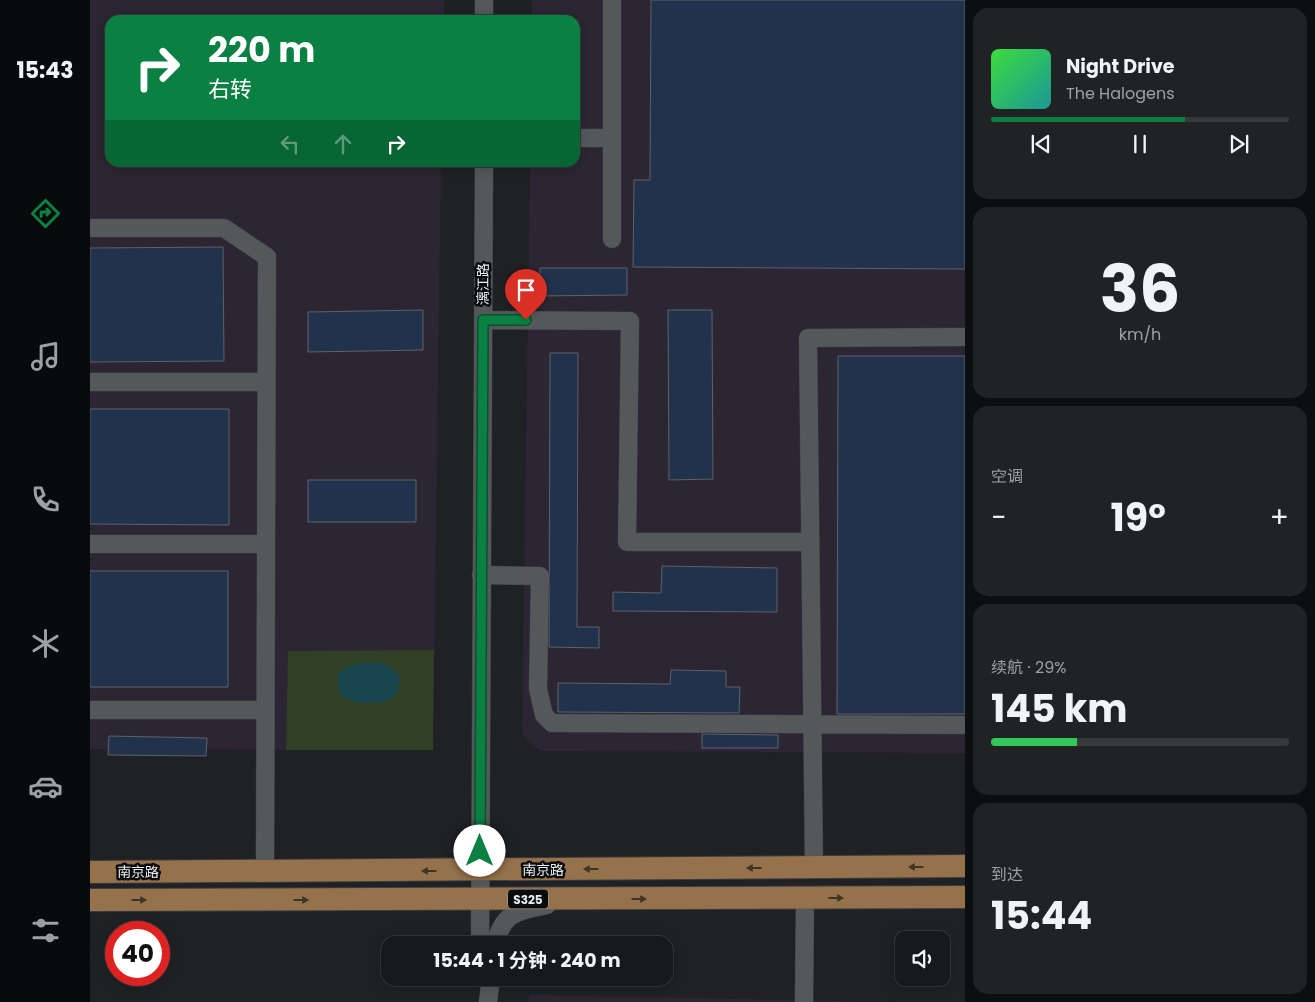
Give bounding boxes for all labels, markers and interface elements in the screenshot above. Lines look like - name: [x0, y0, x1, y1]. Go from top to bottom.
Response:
- text: 220 m: [208, 25, 315, 74]
- icon: right: [125, 35, 190, 100]
- text: Night Drive: [1066, 53, 1175, 80]
- text: 15:43: [16, 55, 74, 86]
- text: 右转: [208, 74, 252, 105]
- text: The Halogens: [1066, 82, 1174, 105]
- icon: left: [276, 130, 304, 158]
- icon: ahead: [329, 130, 357, 158]
- icon: right: [382, 130, 410, 158]
- icon: previous: [1027, 130, 1055, 158]
- icon: pause: [1126, 130, 1154, 158]
- icon: next: [1225, 130, 1253, 158]
- icon: directions: [28, 196, 63, 231]
- text: 36: [1100, 244, 1180, 335]
- street label: 漓江路: [473, 263, 493, 305]
- pin: [505, 269, 547, 320]
- icon: arrive: [512, 276, 540, 304]
- text: km/h: [1119, 323, 1161, 346]
- icon: music: [28, 339, 63, 374]
- text: 空调: [991, 465, 1023, 488]
- icon: phone: [28, 482, 63, 517]
- text: 19°: [1111, 491, 1166, 544]
- text: −: [991, 498, 1006, 537]
- text: +: [1270, 498, 1289, 537]
- icon: climate: [28, 626, 63, 661]
- text: 续航 · 29%: [991, 656, 1066, 679]
- text: 145 km: [991, 682, 1128, 735]
- icon: car: [28, 769, 63, 804]
- position arrow: [453, 824, 505, 876]
- street label: 南京路: [522, 860, 564, 880]
- street label: 南京路: [117, 862, 159, 882]
- one-way arrow: [908, 863, 924, 871]
- text: 到达: [991, 863, 1023, 886]
- one-way arrow: [746, 864, 762, 872]
- one-way arrow: [583, 865, 599, 873]
- one-way arrow: [421, 867, 437, 875]
- text: 15:44: [991, 889, 1092, 942]
- road number: S325: [508, 890, 548, 909]
- one-way arrow: [828, 894, 844, 902]
- one-way arrow: [631, 895, 647, 903]
- one-way arrow: [131, 896, 147, 904]
- one-way arrow: [293, 896, 309, 904]
- icon: filters: [28, 913, 63, 948]
- speed limit sign: 40: [105, 921, 170, 986]
- map controls: [895, 931, 950, 986]
- button: sound: [895, 931, 950, 986]
- text: 15:44 · 1 分钟 · 240 m: [433, 947, 621, 974]

